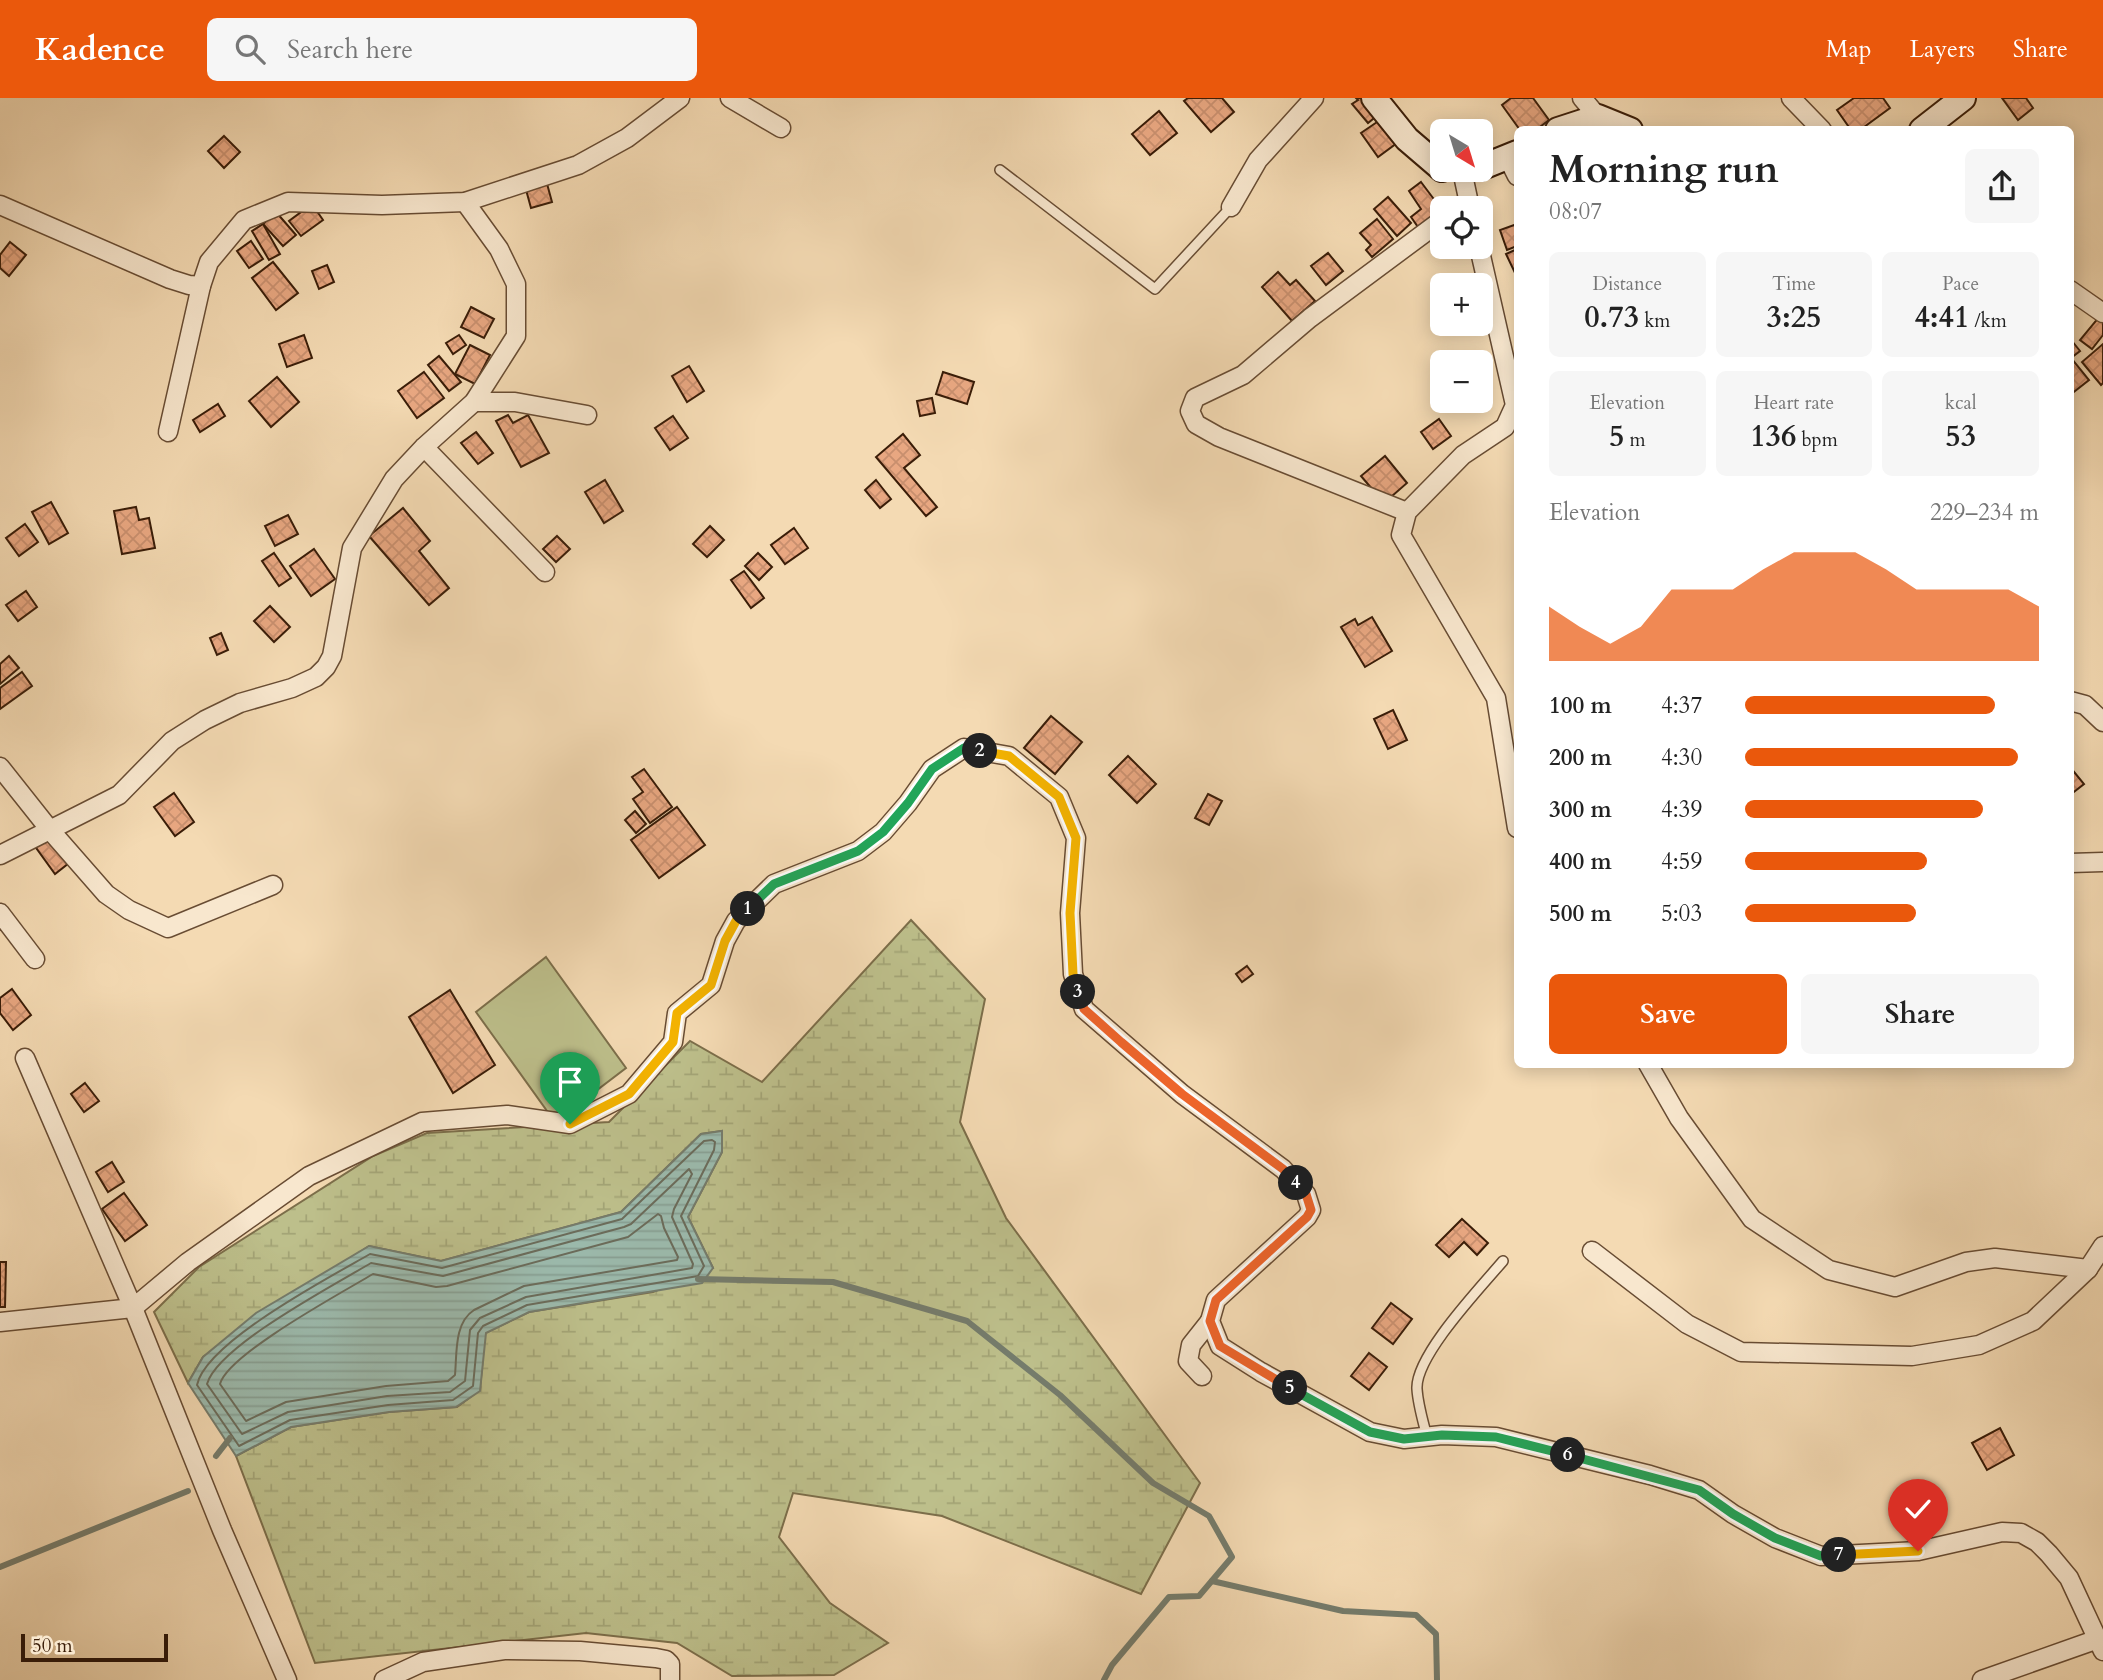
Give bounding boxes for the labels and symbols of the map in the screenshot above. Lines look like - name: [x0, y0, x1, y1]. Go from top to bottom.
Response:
- north arrow: [1430, 119, 1493, 182]
- pin: 2: [962, 734, 998, 768]
- pin: 1: [730, 892, 766, 926]
- pin: 3: [1060, 974, 1096, 1010]
- pin: [540, 1052, 600, 1124]
- pin: 4: [1278, 1166, 1314, 1200]
- pin: 5: [1272, 1370, 1308, 1406]
- pin: 6: [1550, 1438, 1586, 1472]
- pin: [1888, 1479, 1948, 1551]
- pin: 7: [1822, 1538, 1856, 1572]
- scale bar: [21, 1631, 168, 1663]

